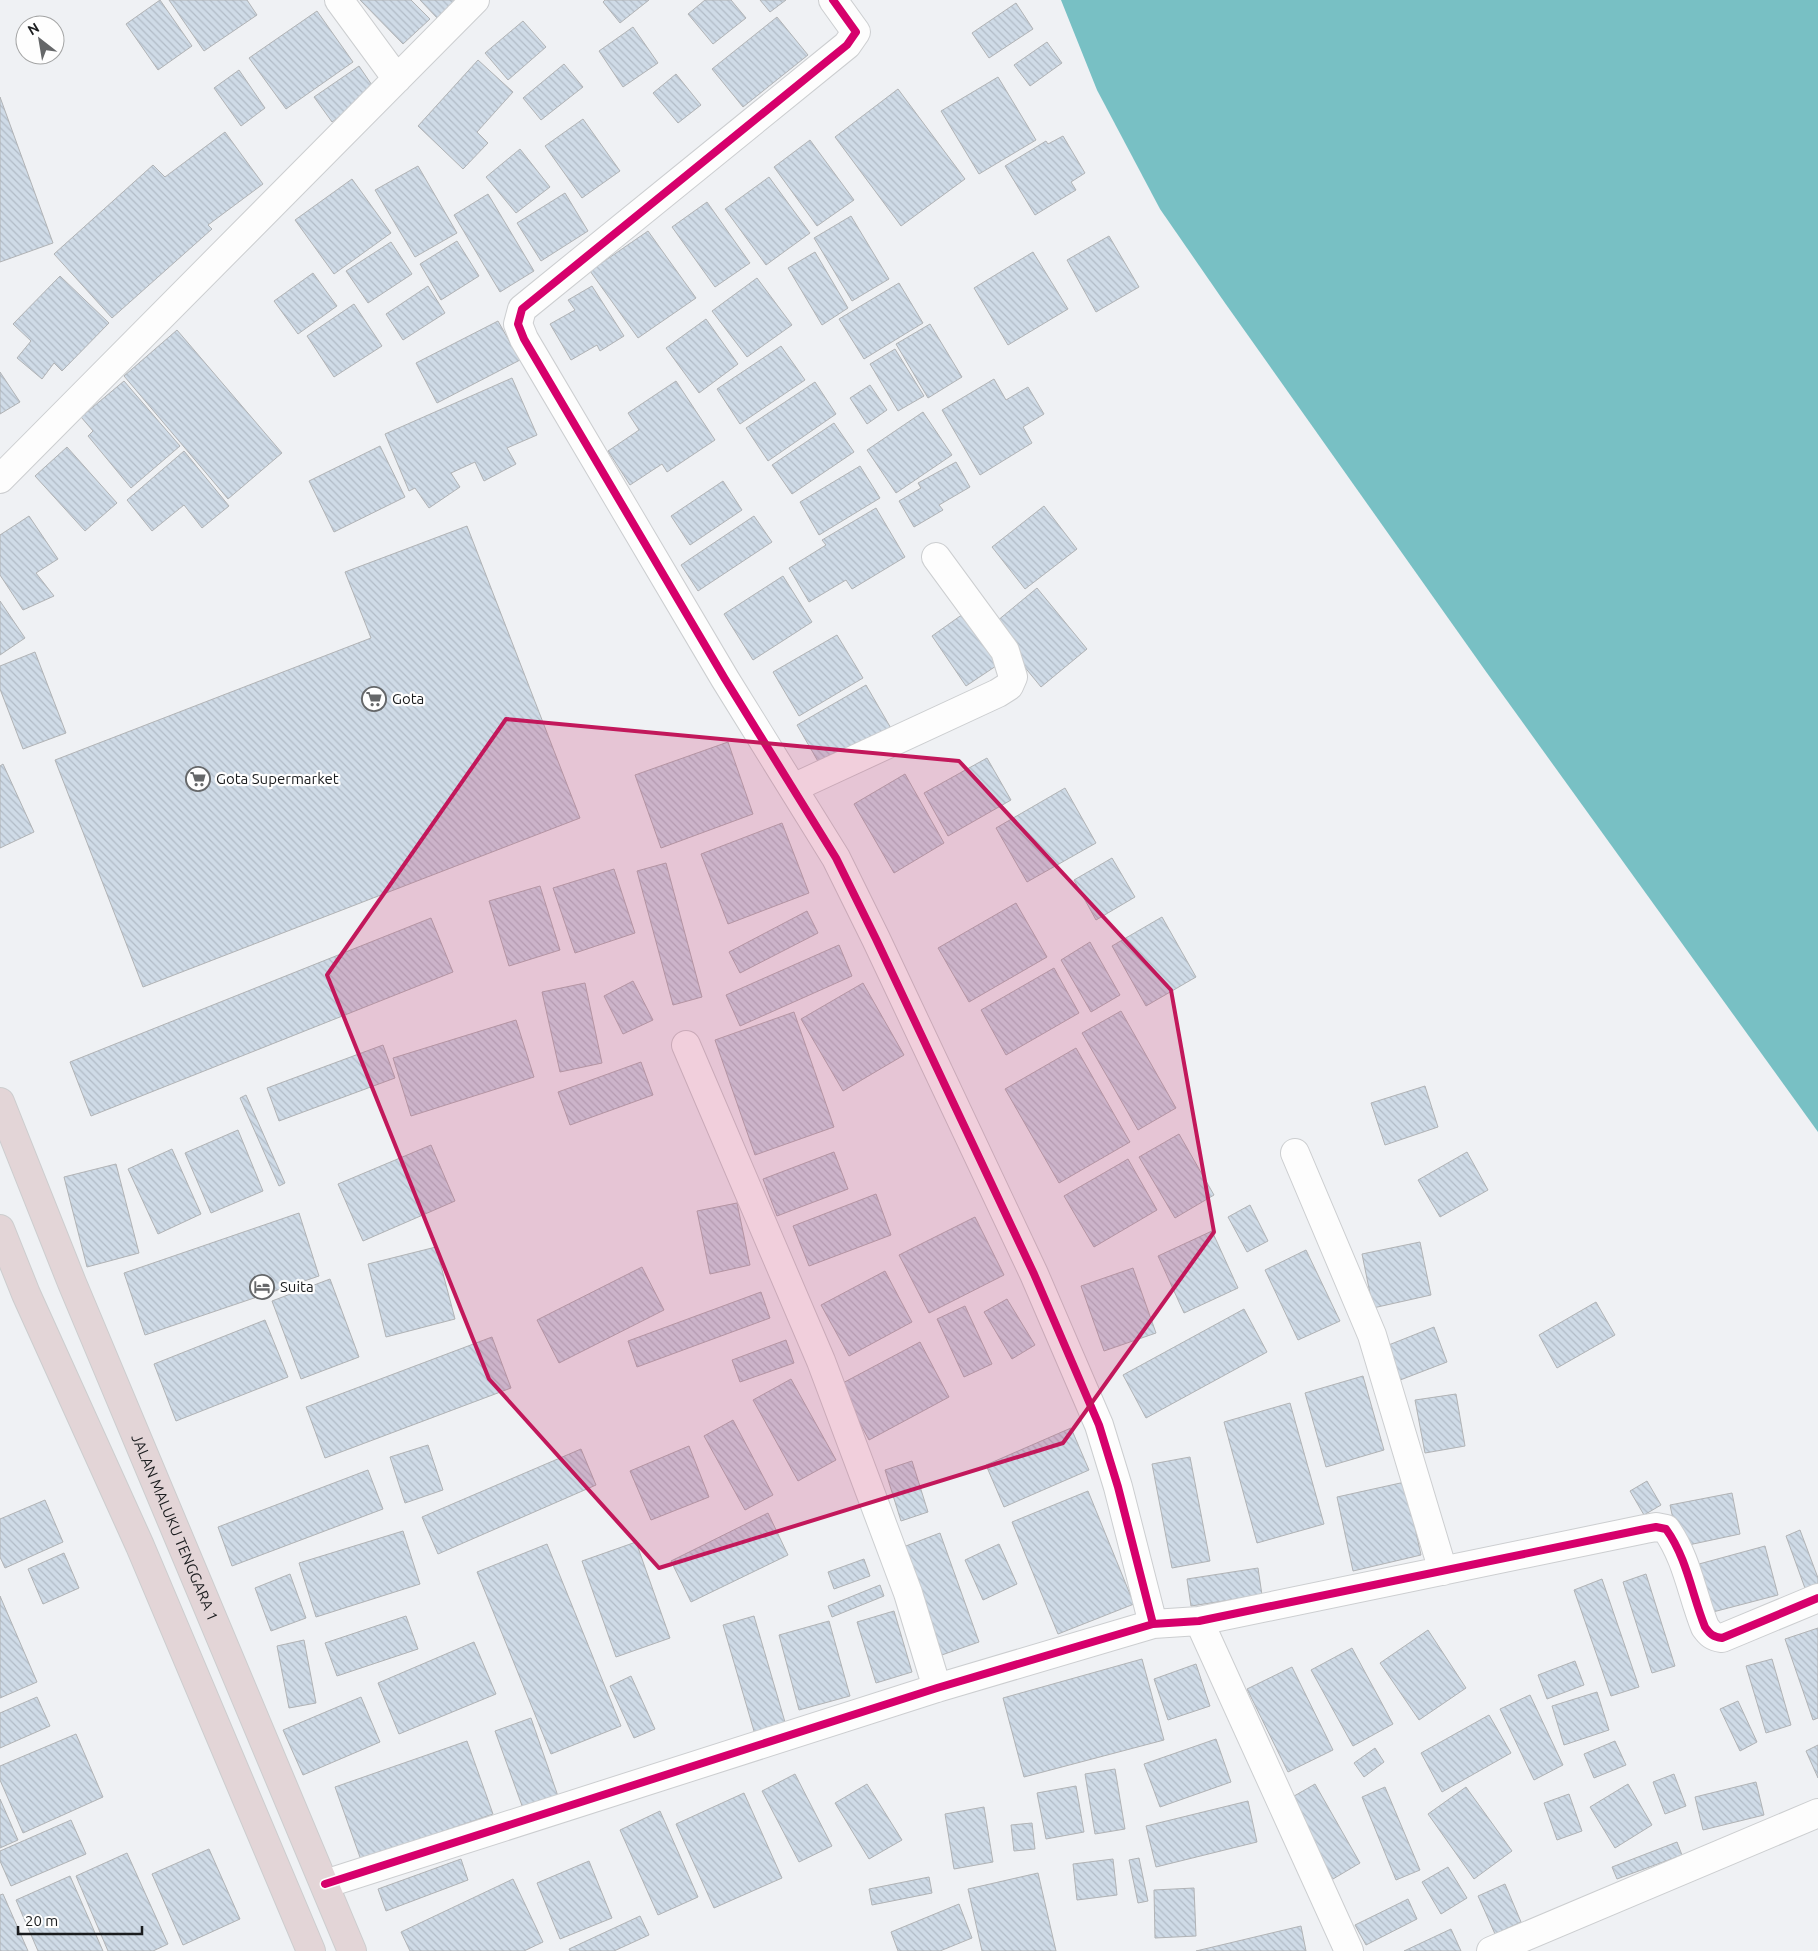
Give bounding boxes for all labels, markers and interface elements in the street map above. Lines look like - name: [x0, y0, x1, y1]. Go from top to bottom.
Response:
- north arrow: [15, 15, 65, 65]
- text: N: [25, 19, 42, 38]
- supermarket icon: Gota: [361, 686, 387, 712]
- place label: Gota: [392, 690, 424, 707]
- supermarket icon: Gota Supermarket: [185, 766, 211, 792]
- place label: Gota Supermarket: [216, 770, 339, 787]
- hotel icon: Suita: [249, 1274, 275, 1300]
- place label: Suita: [280, 1278, 314, 1295]
- street label: JALAN MALUKU TENGGARA 1: [128, 1431, 222, 1623]
- scale bar: [18, 1904, 141, 1936]
- text: 20 m: [25, 1912, 58, 1929]

